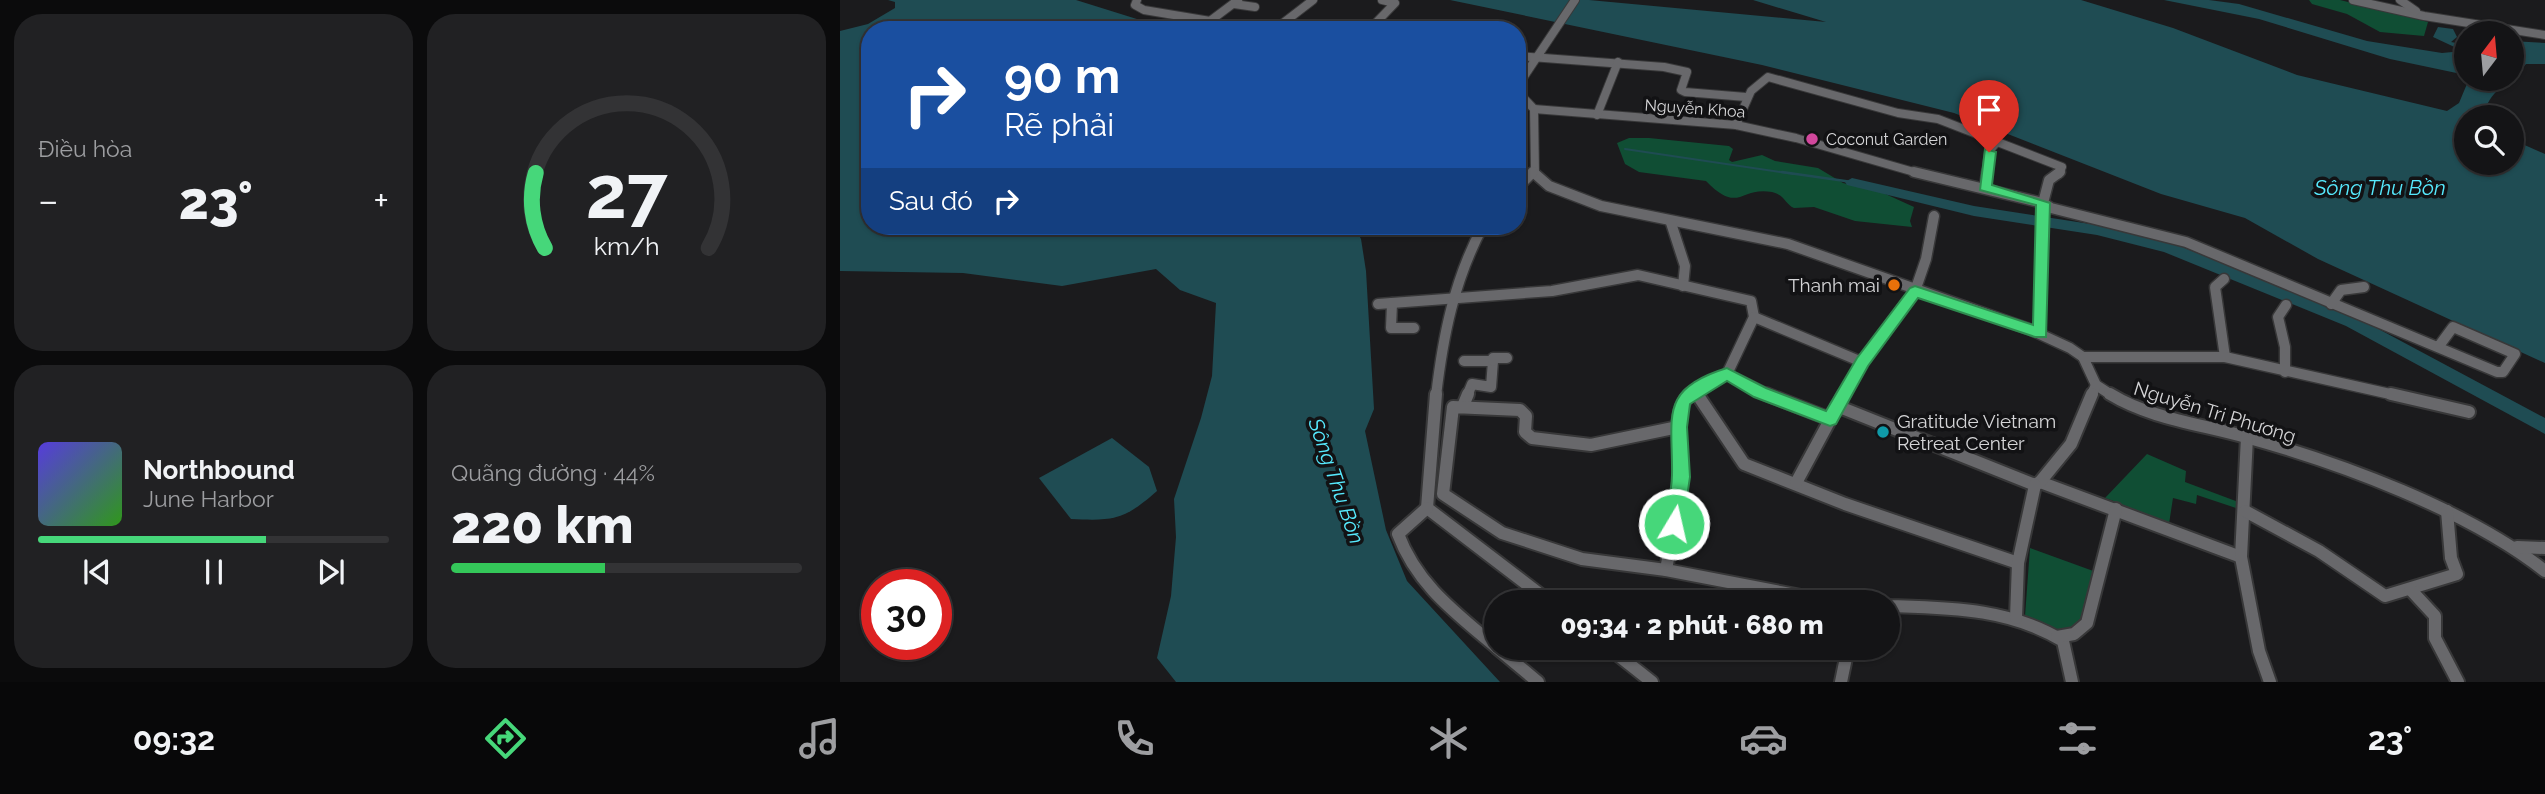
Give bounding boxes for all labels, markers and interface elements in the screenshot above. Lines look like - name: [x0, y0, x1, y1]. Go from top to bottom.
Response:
- north arrow: [2454, 21, 2524, 91]
- map controls: [2454, 21, 2524, 175]
- text: 90 m: [1004, 47, 1120, 104]
- icon: right: [889, 49, 980, 140]
- pin: [1959, 80, 2019, 152]
- icon: arrive: [1970, 91, 2008, 129]
- street label: Nguyễn Khoa: [1644, 96, 1746, 121]
- button: search: [2454, 105, 2524, 175]
- text: Rẽ phải: [1004, 106, 1114, 143]
- place label: Coconut Garden: [1826, 130, 1947, 149]
- marker: Coconut Garden: [1804, 131, 1820, 147]
- text: Điều hòa: [38, 135, 132, 162]
- text: 27: [586, 151, 668, 236]
- text: 23°: [179, 170, 253, 231]
- water label: Sông Thu Bồn: [2313, 175, 2446, 200]
- text: −: [38, 178, 58, 223]
- text: +: [373, 178, 389, 223]
- icon: right: [987, 182, 1025, 220]
- text: Sau đó: [889, 186, 973, 216]
- text: km/h: [594, 231, 659, 261]
- place label: Thanh mai: [1788, 274, 1880, 296]
- marker: Thanh mai: [1886, 277, 1902, 293]
- street label: Nguyễn Tri Phương: [2131, 377, 2299, 447]
- place label: Gratitude Vietnam Retreat Center: [1897, 410, 2056, 454]
- water label: Sông Thu Bồn: [1303, 414, 1370, 547]
- marker: Gratitude Vietnam Retreat Center: [1875, 424, 1891, 440]
- text: Northbound: [143, 455, 295, 485]
- text: Quãng đường · 44%: [451, 459, 655, 486]
- text: June Harbor: [143, 485, 274, 512]
- position arrow: [1637, 487, 1711, 561]
- text: 220 km: [451, 494, 634, 555]
- icon: previous: [78, 553, 116, 591]
- icon: pause: [195, 553, 233, 591]
- icon: next: [312, 553, 350, 591]
- speed limit sign: 30: [861, 569, 952, 660]
- text: 09:34 · 2 phút · 680 m: [1560, 610, 1824, 640]
- icon: directions: [481, 714, 530, 763]
- icon: music: [795, 714, 844, 763]
- icon: phone: [1110, 714, 1159, 763]
- icon: climate: [1424, 714, 1473, 763]
- icon: car: [1739, 714, 1788, 763]
- icon: filters: [2053, 714, 2102, 763]
- text: 09:32: [133, 720, 215, 757]
- text: 23°: [2368, 720, 2412, 757]

